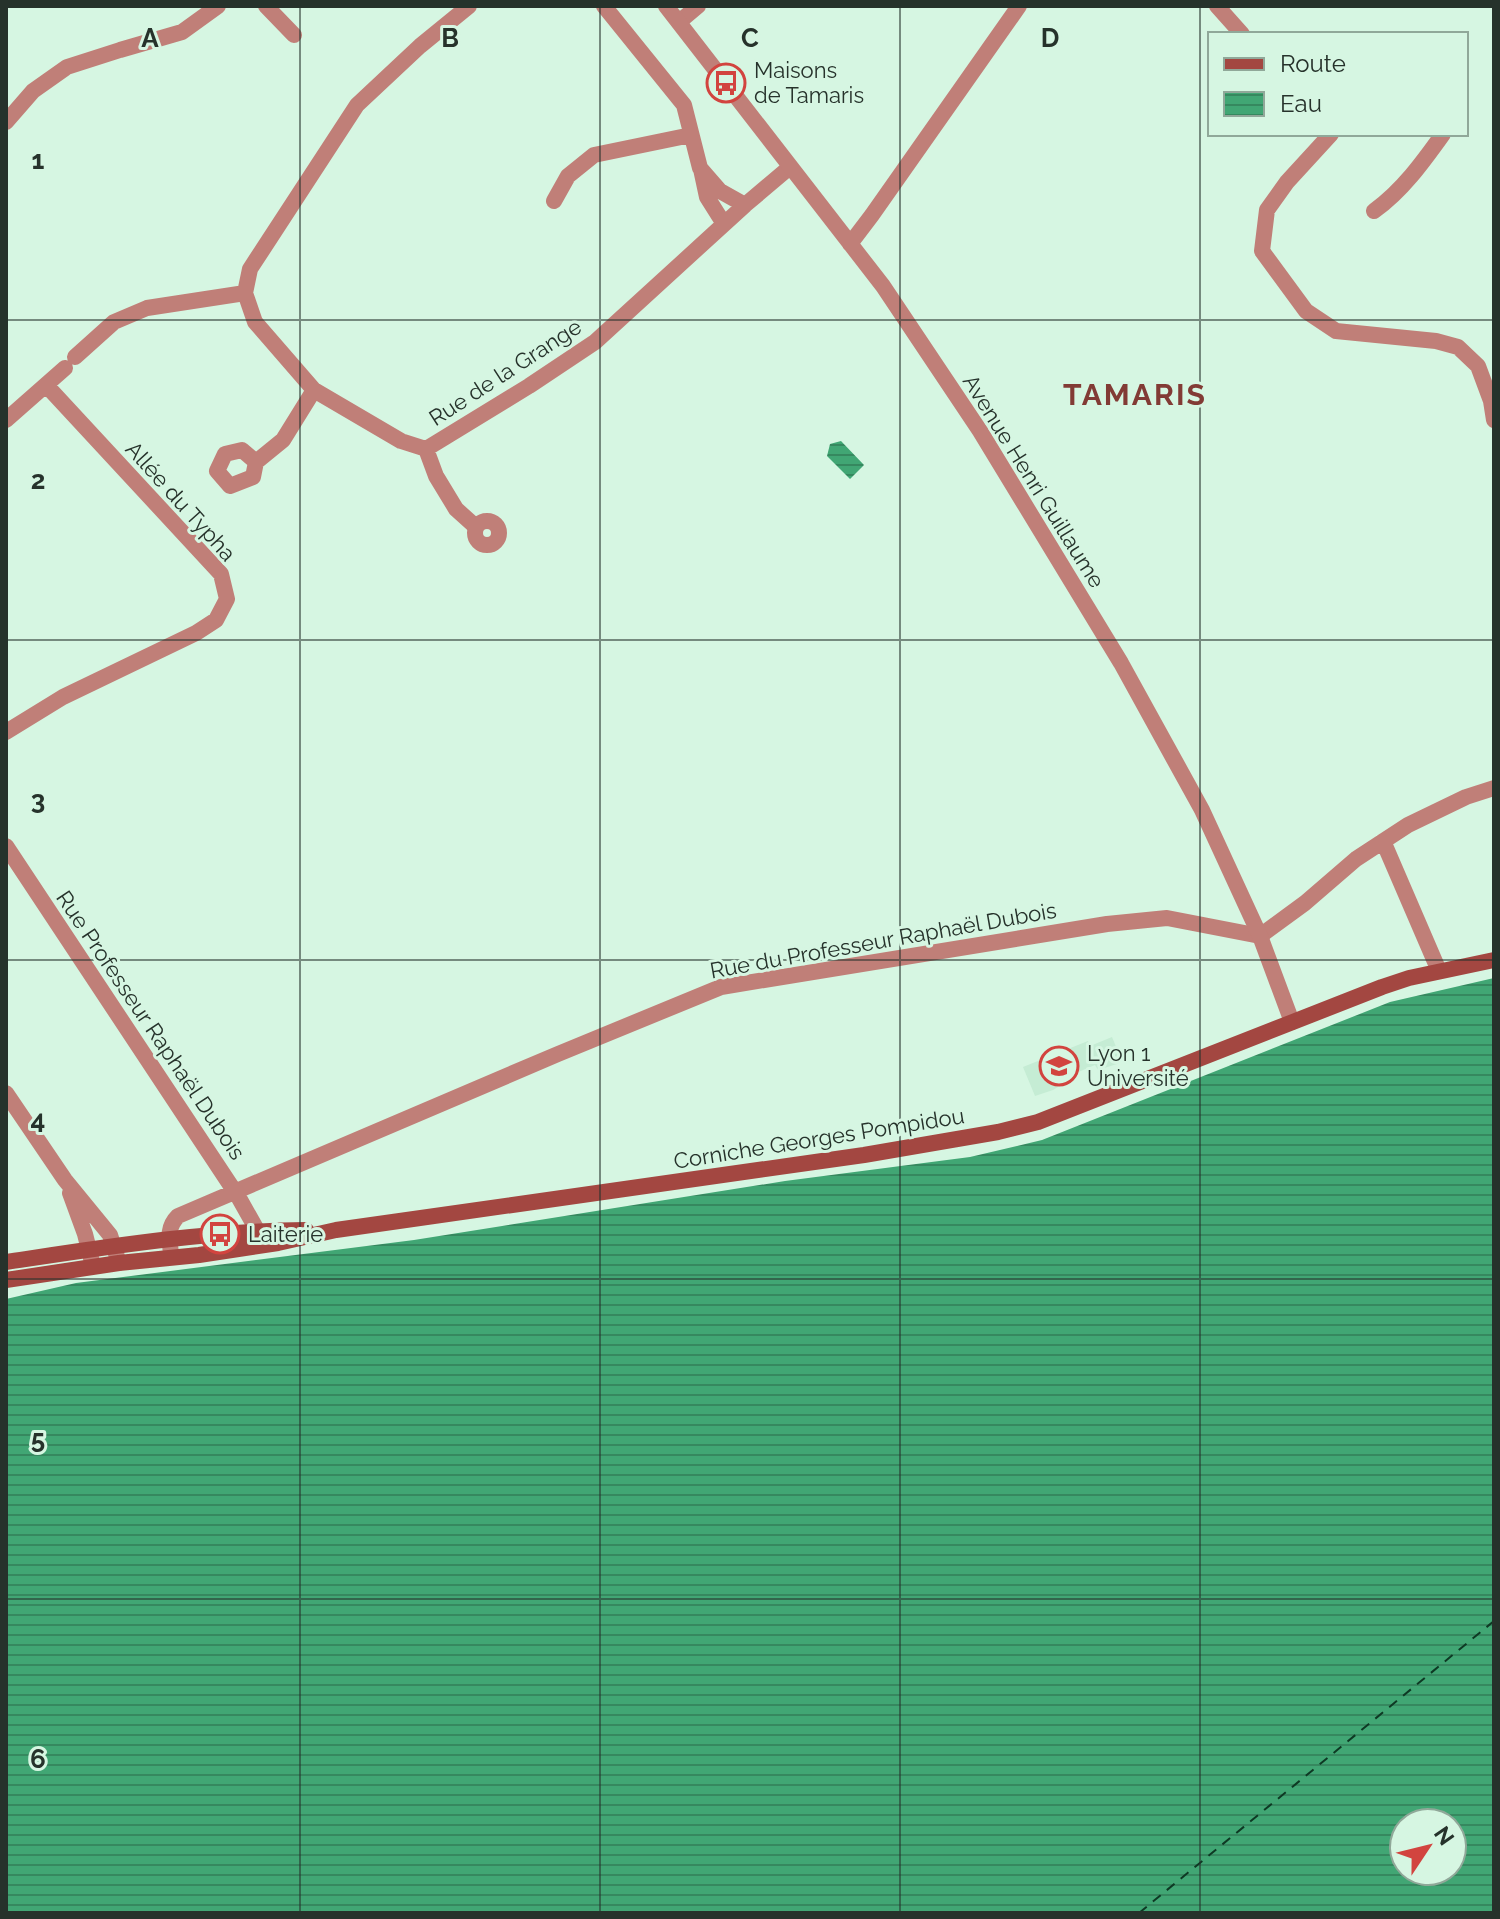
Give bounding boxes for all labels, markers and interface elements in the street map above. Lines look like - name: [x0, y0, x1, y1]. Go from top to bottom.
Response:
- text: A: [141, 23, 159, 53]
- text: B: [441, 23, 459, 53]
- text: C: [741, 23, 759, 53]
- text: D: [1041, 23, 1059, 53]
- legend: [1208, 32, 1468, 136]
- text: Route: [1280, 49, 1346, 78]
- place label: Maisons de Tamaris: [754, 57, 864, 108]
- bus stop icon: Maisons de Tamaris: [705, 62, 747, 104]
- text: Eau: [1280, 89, 1322, 118]
- text: 1: [32, 145, 45, 175]
- street label: Rue de la Grange: [424, 313, 586, 431]
- street label: Avenue Henri Guillaume: [958, 370, 1110, 592]
- district label: TAMARIS: [1063, 377, 1207, 412]
- street label: Allée du Typha: [121, 436, 241, 566]
- text: 2: [31, 465, 45, 495]
- text: 3: [31, 785, 45, 815]
- street label: Rue Professeur Raphaël Dubois: [51, 886, 251, 1164]
- street label: Rue du Professeur Raphaël Dubois: [708, 897, 1058, 983]
- place label: Lyon 1 Université: [1087, 1040, 1189, 1091]
- school or university icon: Lyon 1 Université: [1038, 1045, 1080, 1087]
- street label: Corniche Georges Pompidou: [672, 1102, 966, 1174]
- text: 4: [31, 1105, 45, 1135]
- bus stop icon: Laiterie: [199, 1213, 241, 1255]
- place label: Laiterie: [248, 1221, 323, 1247]
- text: 5: [31, 1424, 45, 1454]
- text: 6: [30, 1744, 46, 1774]
- north arrow: [1388, 1807, 1468, 1887]
- text: N: [1429, 1821, 1460, 1850]

